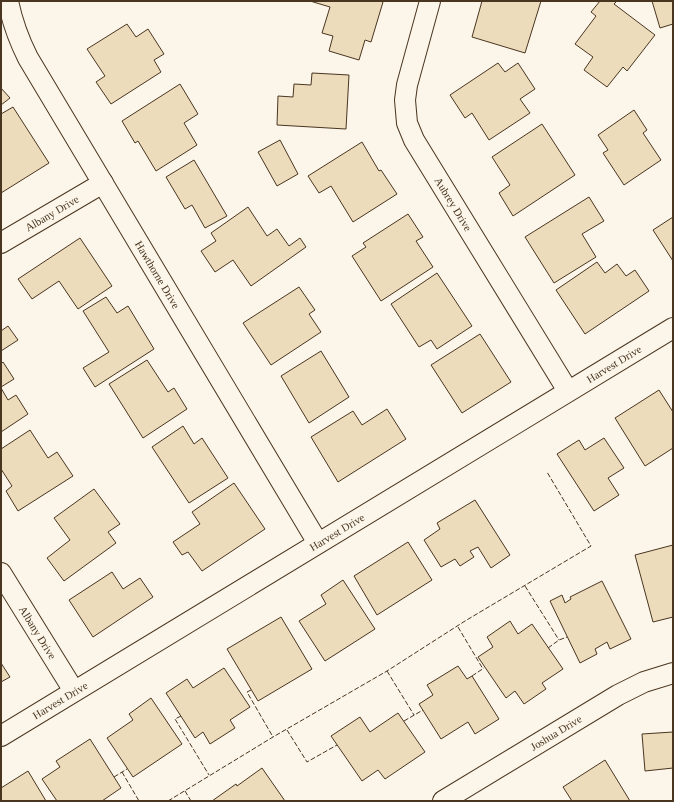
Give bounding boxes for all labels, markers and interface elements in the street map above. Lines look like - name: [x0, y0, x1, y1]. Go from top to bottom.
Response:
- street label: Aubrey Drive: [432, 175, 474, 233]
- street label: Albany Drive: [23, 193, 81, 234]
- street label: Hawthorne Drive: [133, 239, 182, 311]
- street label: Harvest Drive: [584, 343, 644, 385]
- street label: Harvest Drive: [307, 511, 367, 553]
- street label: Albany Drive: [17, 604, 59, 661]
- street label: Harvest Drive: [30, 679, 90, 721]
- street label: Joshua Drive: [528, 712, 584, 753]

